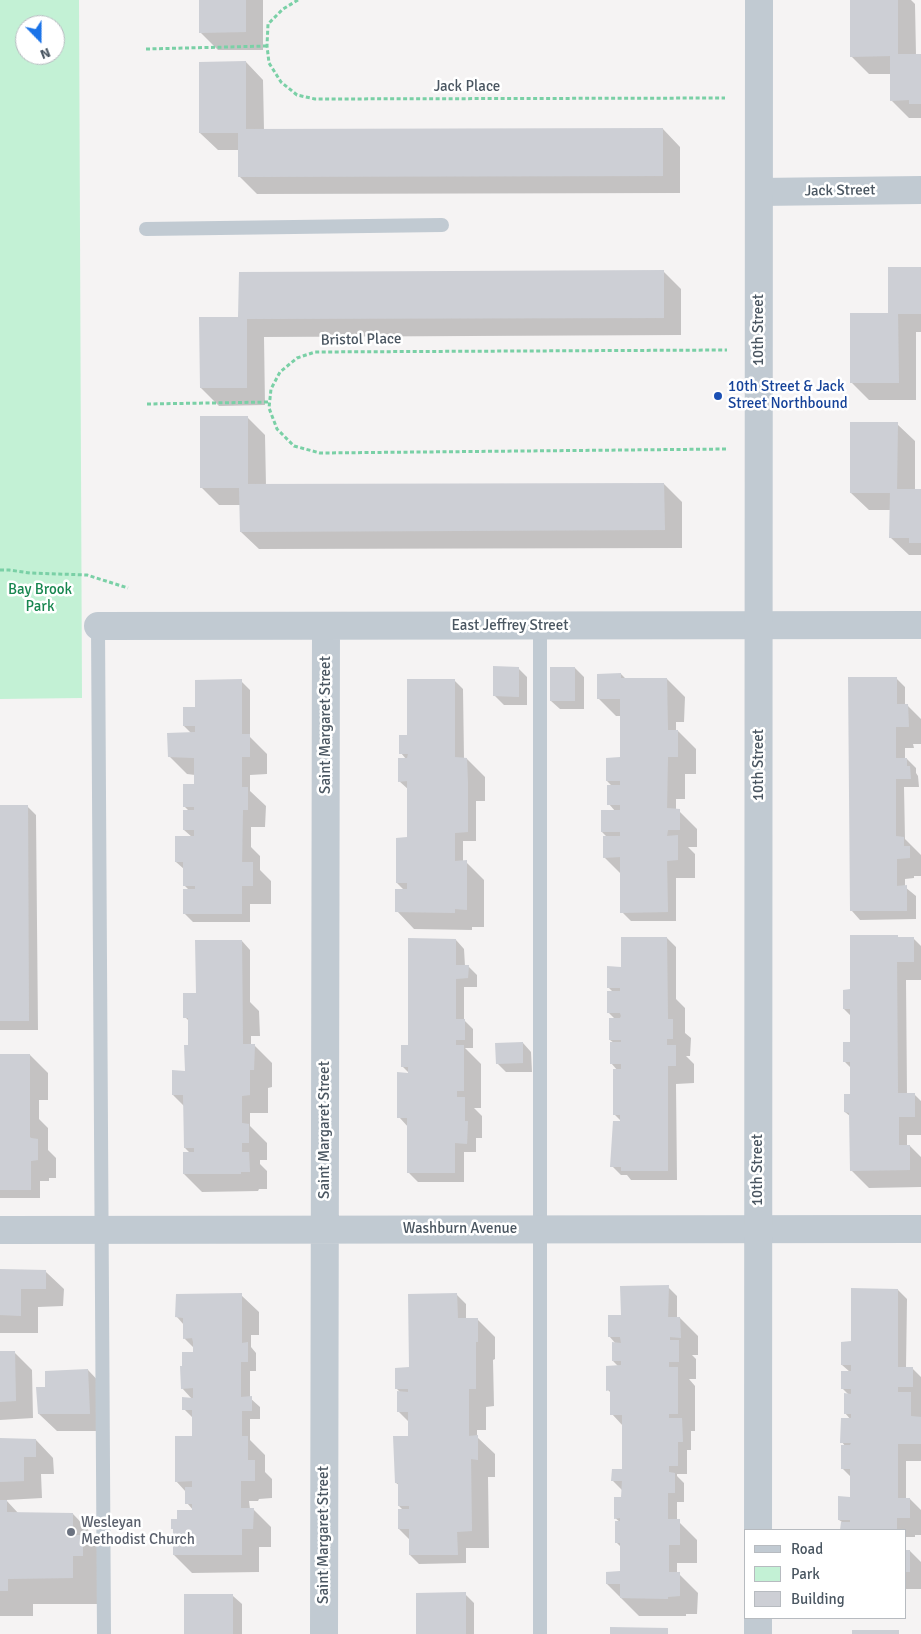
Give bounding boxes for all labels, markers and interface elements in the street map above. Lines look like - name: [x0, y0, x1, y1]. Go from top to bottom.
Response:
- north arrow: [15, 15, 65, 65]
- text: N: [38, 44, 53, 63]
- street label: Jack Place: [434, 78, 500, 96]
- street label: Jack Street: [804, 181, 876, 201]
- street label: 10th Street: [750, 294, 768, 366]
- street label: Bristol Place: [320, 330, 402, 350]
- place label: 10th Street & Jack Street Northbound: [728, 378, 848, 413]
- marker: 10th Street & Jack Street Northbound: [712, 390, 724, 402]
- park label: Bay Brook Park: [8, 581, 72, 616]
- street label: East Jeffrey Street: [451, 617, 569, 635]
- street label: Saint Margaret Street: [317, 656, 335, 794]
- street label: 10th Street: [750, 729, 768, 801]
- street label: Saint Margaret Street: [316, 1061, 334, 1199]
- street label: 10th Street: [749, 1134, 767, 1206]
- street label: Washburn Avenue: [403, 1220, 517, 1238]
- street label: Saint Margaret Street: [315, 1466, 333, 1604]
- place label: Wesleyan Methodist Church: [81, 1514, 195, 1549]
- marker: Wesleyan Methodist Church: [65, 1526, 77, 1538]
- legend: [744, 1529, 906, 1619]
- text: Road: [791, 1540, 823, 1558]
- text: Park: [791, 1565, 820, 1583]
- text: Building: [791, 1590, 845, 1608]

